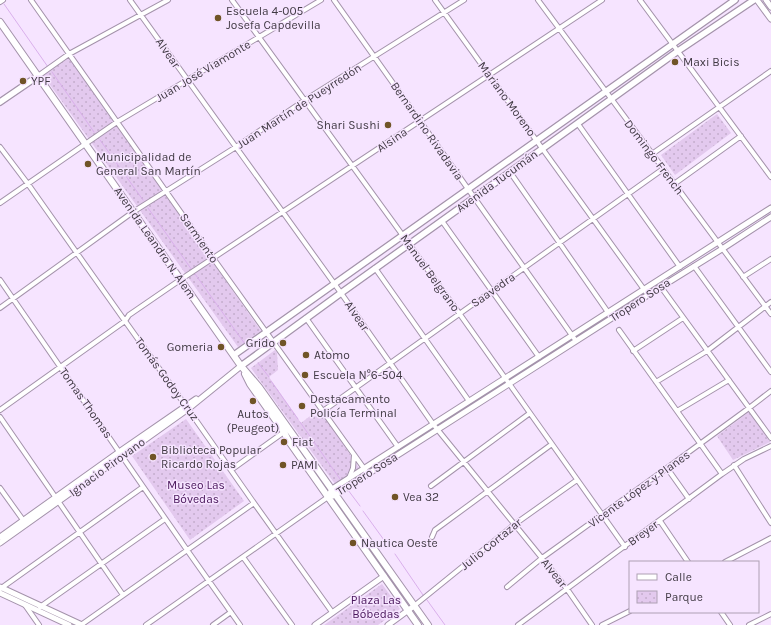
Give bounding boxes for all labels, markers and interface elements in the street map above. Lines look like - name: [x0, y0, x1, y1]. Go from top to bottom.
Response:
- place label: Escuela 4-005 Josefa Capdevilla: [226, 4, 321, 32]
- marker: Escuela 4-005 Josefa Capdevilla: [213, 13, 223, 23]
- street label: Alvear: [153, 35, 184, 71]
- street label: Juan José Viamonte: [153, 37, 253, 105]
- place label: Maxi Bicis: [683, 55, 739, 69]
- marker: Maxi Bicis: [670, 57, 680, 67]
- street label: Mariano Moreno: [475, 59, 539, 139]
- street label: Juan Martín de Pueyrredón: [234, 60, 364, 152]
- place label: YPF: [31, 74, 51, 88]
- marker: YPF: [18, 76, 28, 86]
- street label: Bernardino Rivadavia: [388, 79, 466, 183]
- street label: Domingo French: [621, 117, 687, 197]
- place label: Shari Sushi: [316, 118, 380, 132]
- marker: Shari Sushi: [383, 120, 393, 130]
- street label: Alsina: [374, 125, 410, 155]
- street label: Avenida Tucumán: [454, 147, 540, 215]
- place label: Municipalidad de General San Martín: [96, 150, 201, 178]
- marker: Municipalidad de General San Martín: [83, 159, 93, 169]
- street label: Avenida Leandro N. Alem: [111, 184, 199, 302]
- street label: Sarmiento: [177, 210, 221, 266]
- street label: Manuel Belgrano: [397, 232, 463, 314]
- street label: Saavedra: [468, 270, 518, 310]
- street label: Tropero Sosa: [607, 275, 673, 325]
- street label: Alvear: [342, 298, 373, 334]
- street label: Tomás Godoy Cruz: [132, 335, 202, 424]
- place label: Grido: [246, 336, 275, 350]
- marker: Grido: [278, 338, 288, 348]
- place label: Gomeria: [167, 340, 213, 354]
- marker: Gomeria: [216, 342, 226, 352]
- place label: Atomo: [314, 348, 350, 362]
- marker: Atomo: [301, 350, 311, 360]
- street label: Tomas Thomas: [57, 365, 115, 441]
- place label: Escuela N°6-504: [313, 368, 403, 382]
- marker: Escuela N°6-504: [300, 370, 310, 380]
- place label: Destacamento Policía Terminal: [310, 392, 397, 420]
- marker: Autos (Peugeot): [248, 396, 258, 406]
- marker: Destacamento Policía Terminal: [297, 401, 307, 411]
- place label: Autos (Peugeot): [227, 407, 279, 435]
- street label: Ignacio Pirovano: [66, 435, 148, 499]
- place label: Fiat: [292, 435, 313, 449]
- marker: Fiat: [279, 437, 289, 447]
- place label: Biblioteca Popular Ricardo Rojas: [161, 443, 261, 471]
- street label: Vicente López y Planes: [585, 447, 693, 531]
- street label: Tropero Sosa: [334, 450, 400, 498]
- marker: Biblioteca Popular Ricardo Rojas: [148, 452, 158, 462]
- place label: PAMI: [291, 458, 318, 472]
- marker: PAMI: [278, 460, 288, 470]
- park label: Museo Las Bóvedas: [167, 478, 225, 506]
- place label: Vea 32: [403, 490, 439, 504]
- marker: Vea 32: [390, 492, 400, 502]
- street label: Julio Cortazar: [458, 515, 525, 573]
- street label: Breyer: [625, 517, 661, 549]
- place label: Nautica Oeste: [361, 536, 438, 550]
- marker: Nautica Oeste: [348, 538, 358, 548]
- street label: Alvear: [538, 556, 570, 591]
- legend: [629, 561, 759, 613]
- text: Calle: [665, 570, 692, 584]
- text: Parque: [665, 590, 703, 604]
- park label: Plaza Las Bóbedas: [351, 593, 401, 621]

